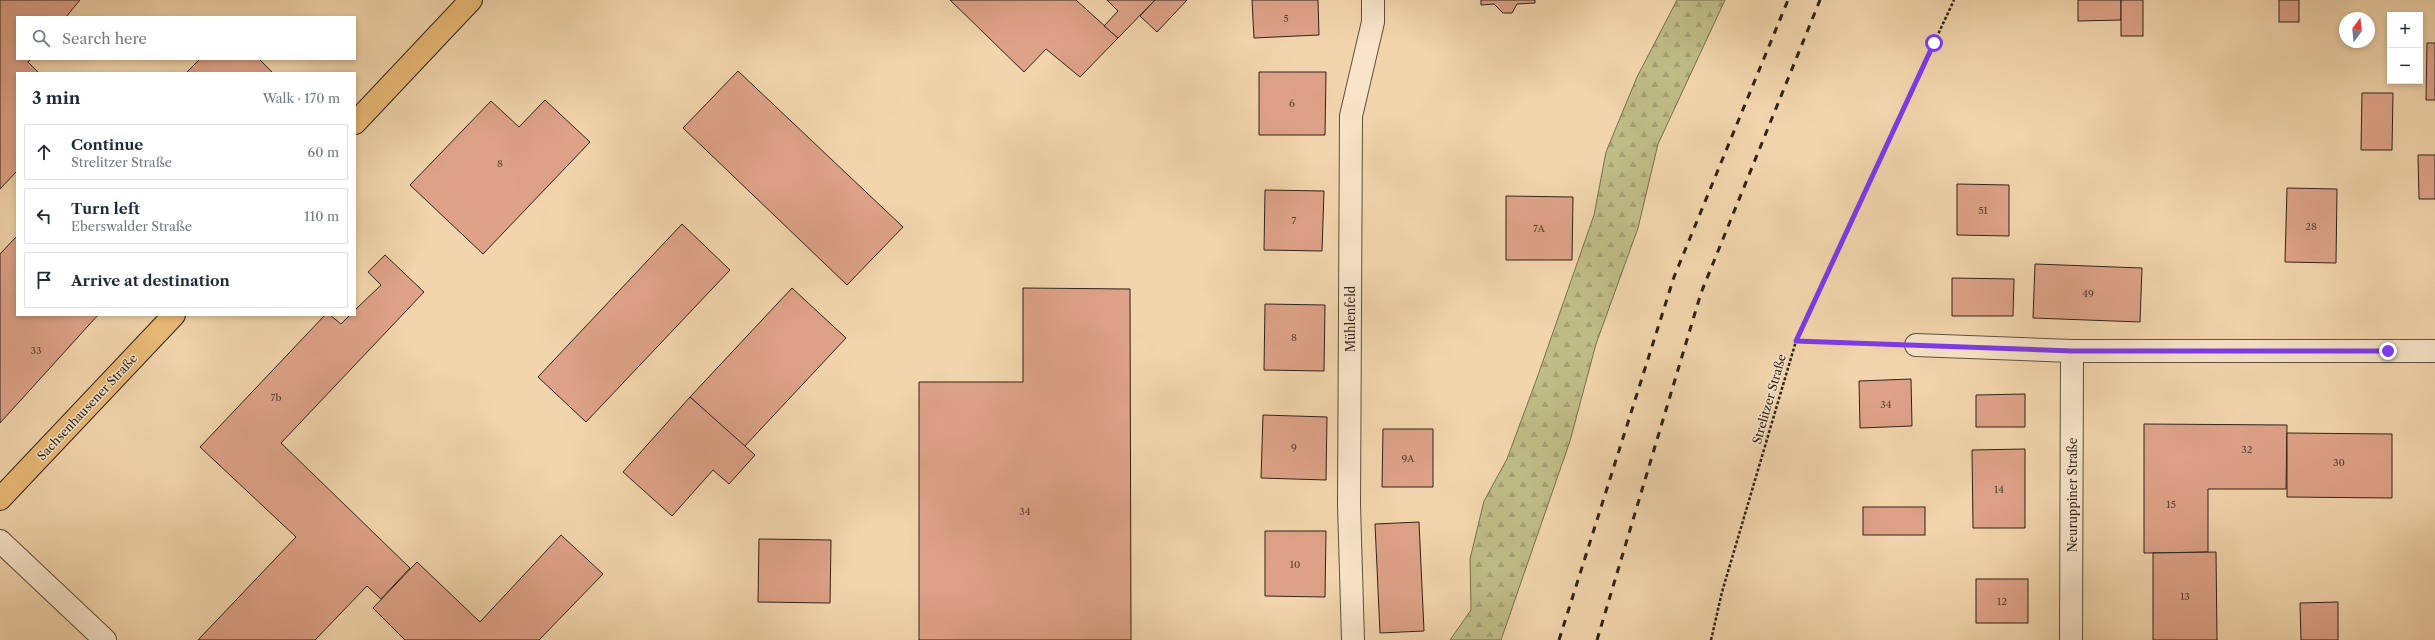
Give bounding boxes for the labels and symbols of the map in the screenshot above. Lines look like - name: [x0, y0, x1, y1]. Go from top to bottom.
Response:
- house number: 5: [1283, 12, 1289, 25]
- north arrow: [2339, 12, 2375, 48]
- route start: [1925, 34, 1943, 52]
- house number: 6: [1289, 97, 1295, 110]
- house number: 8: [497, 157, 503, 170]
- house number: 51: [1978, 204, 1989, 217]
- house number: 7: [1292, 214, 1297, 227]
- house number: 28: [2305, 220, 2317, 233]
- house number: 7A: [1533, 222, 1546, 235]
- street label: Mühlenfeld: [1343, 285, 1358, 352]
- house number: 49: [2082, 287, 2094, 300]
- house number: 8: [1291, 331, 1297, 344]
- route end: [2379, 342, 2397, 360]
- house number: 33: [30, 344, 42, 357]
- street label: Sachsenhausener Straße: [34, 350, 140, 463]
- street label: Strelitzer Straße: [1749, 352, 1789, 446]
- house number: 7b: [271, 391, 281, 404]
- house number: 34: [1880, 398, 1892, 411]
- street label: Neuruppiner Straße: [2065, 437, 2080, 552]
- house number: 9: [1291, 441, 1297, 454]
- house number: 32: [2241, 443, 2253, 456]
- house number: 9A: [1402, 452, 1415, 465]
- house number: 30: [2333, 456, 2345, 469]
- house number: 14: [1994, 483, 2004, 496]
- house number: 15: [2166, 498, 2176, 511]
- house number: 34: [1019, 505, 1031, 518]
- house number: 10: [1290, 558, 1300, 571]
- house number: 13: [2180, 590, 2190, 603]
- house number: 12: [1997, 595, 2007, 608]

